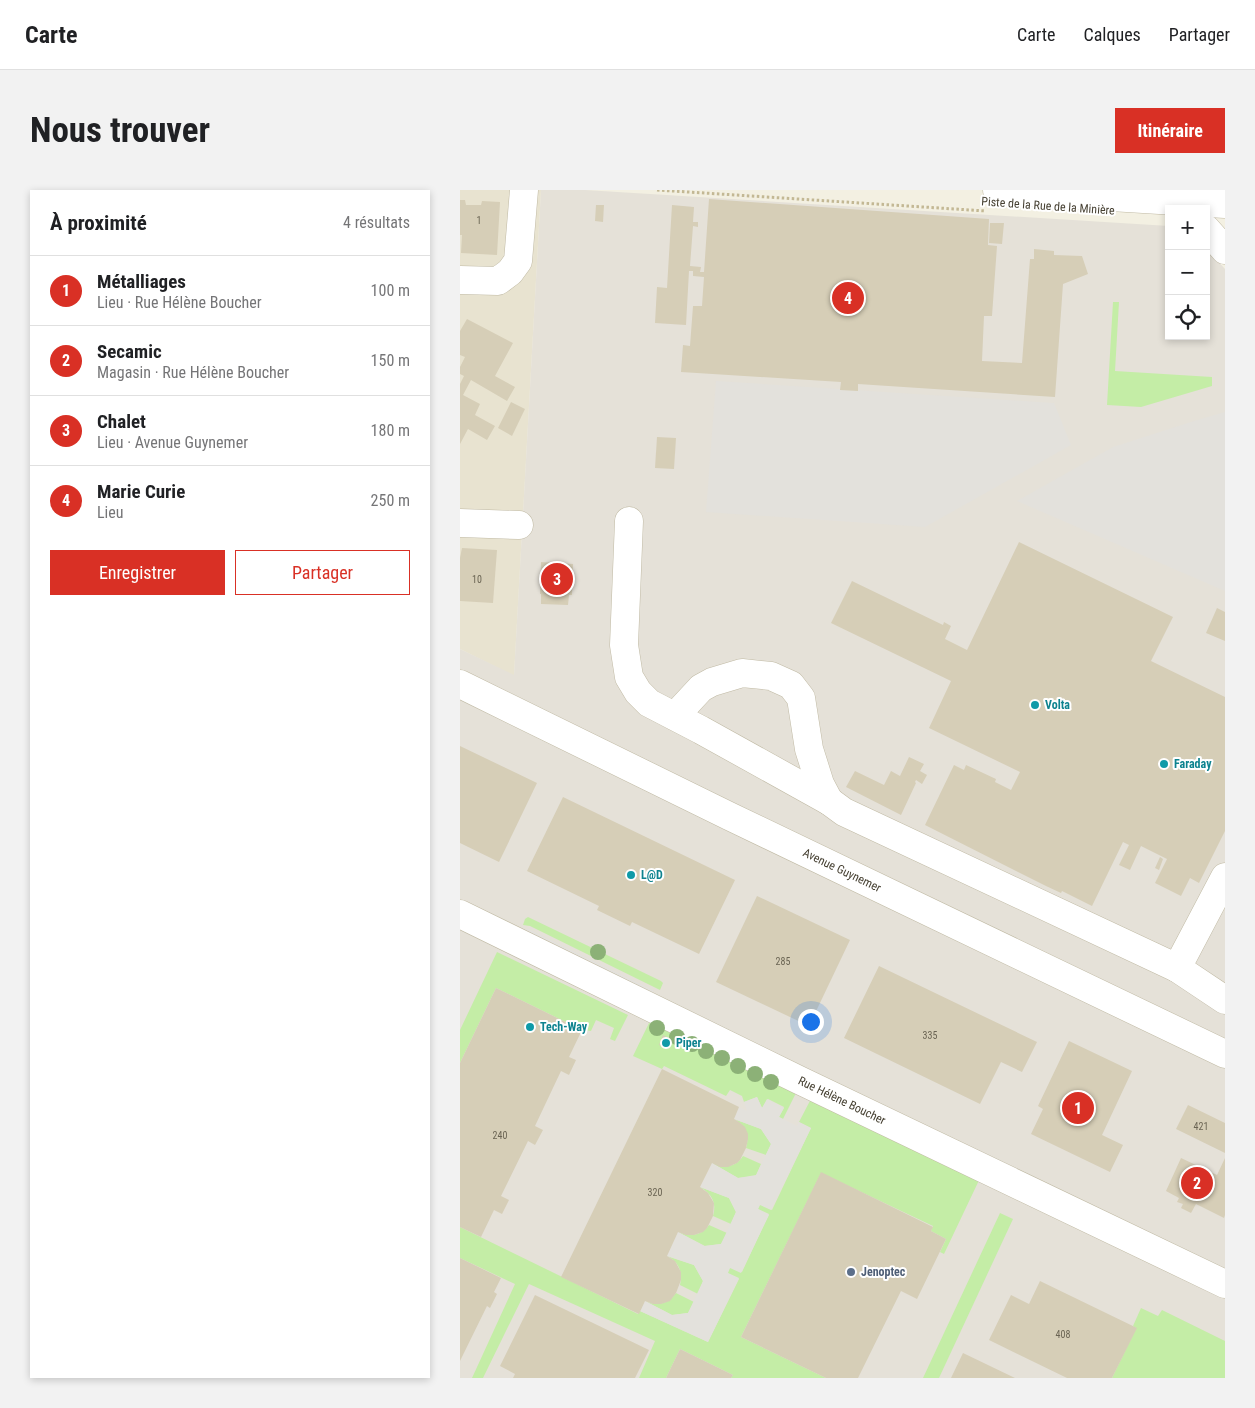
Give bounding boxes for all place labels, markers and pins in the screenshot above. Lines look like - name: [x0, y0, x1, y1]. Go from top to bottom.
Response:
- pin: 4: [832, 279, 864, 317]
- pin: 3: [541, 560, 573, 598]
- place label: Volta: [1045, 698, 1070, 712]
- marker: Volta: [1029, 699, 1041, 711]
- place label: Faraday: [1174, 757, 1212, 771]
- marker: Faraday: [1158, 758, 1170, 770]
- place label: L@D: [641, 868, 663, 882]
- marker: L@D: [625, 869, 637, 881]
- place label: Tech-Way: [540, 1020, 588, 1034]
- marker: Tech-Way: [524, 1021, 536, 1033]
- place label: Piper: [676, 1036, 702, 1050]
- marker: Piper: [660, 1037, 672, 1049]
- pin: 1: [1062, 1089, 1094, 1127]
- pin: 2: [1181, 1164, 1213, 1202]
- place label: Jenoptec: [861, 1265, 906, 1279]
- marker: Jenoptec: [845, 1266, 857, 1278]

